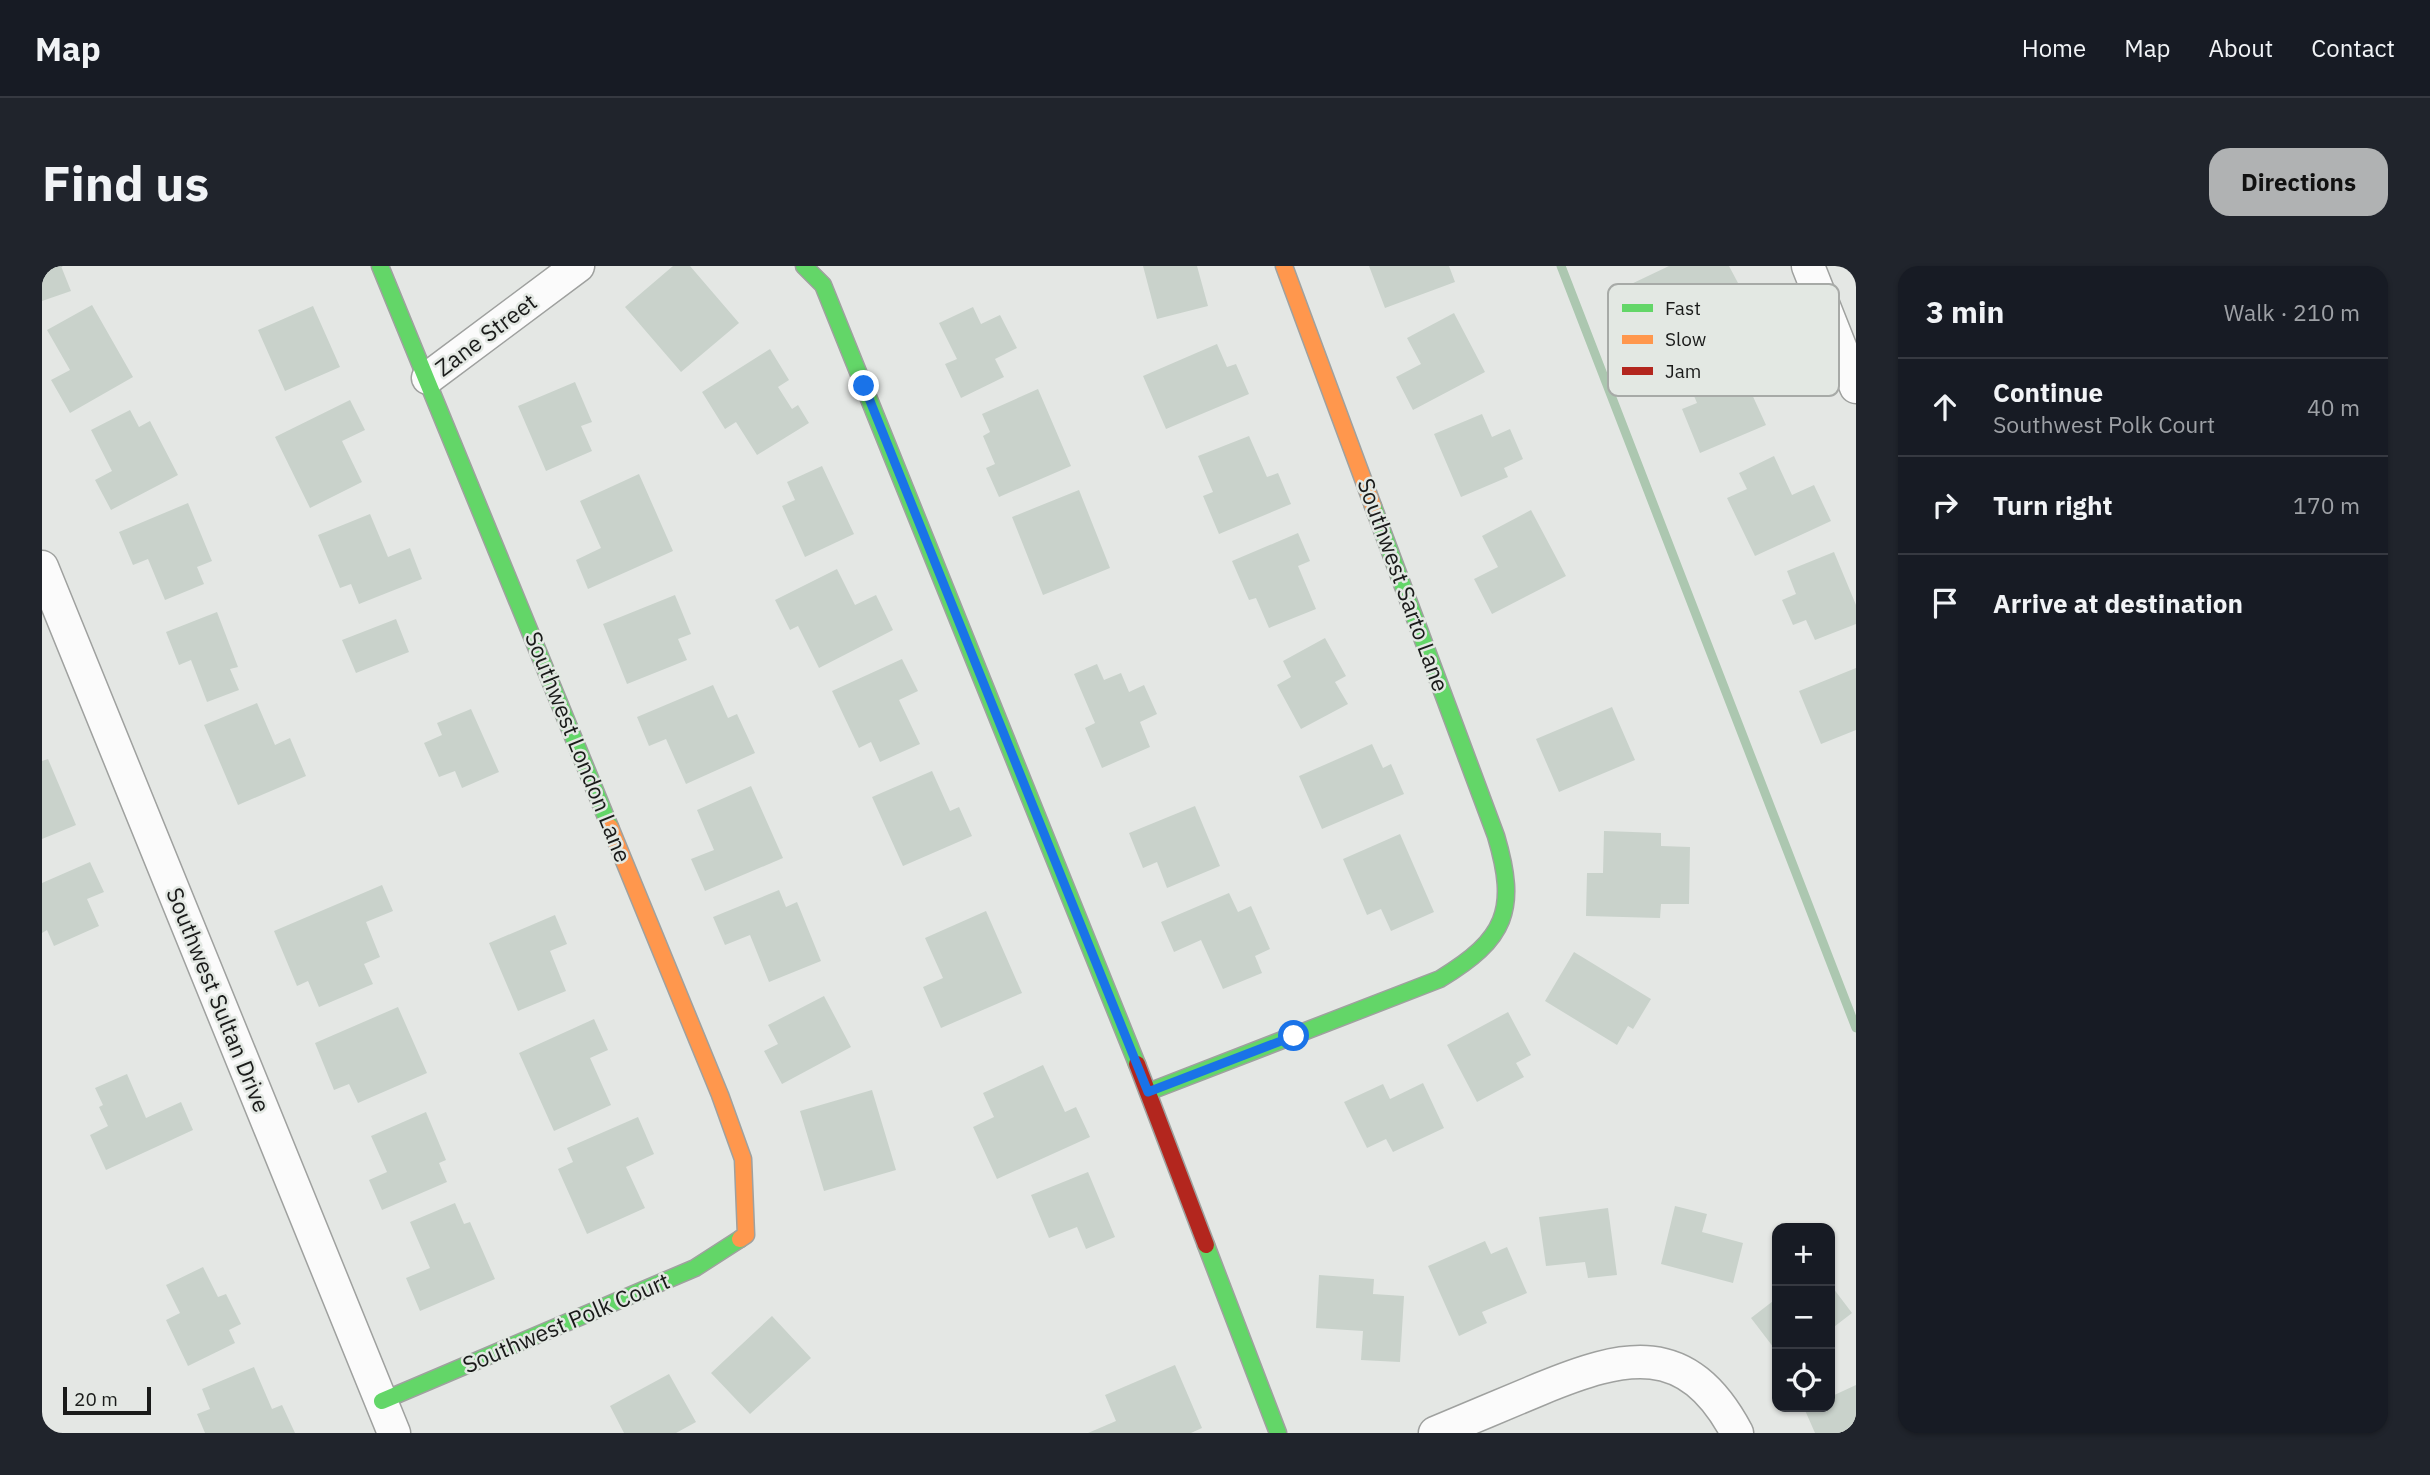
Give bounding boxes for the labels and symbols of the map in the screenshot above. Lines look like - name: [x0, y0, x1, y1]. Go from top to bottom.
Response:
- legend: [1608, 284, 1839, 396]
- street label: Zane Street: [429, 286, 542, 382]
- text: Fast: [1665, 296, 1701, 320]
- text: Slow: [1665, 327, 1706, 351]
- text: Jam: [1665, 359, 1701, 383]
- route end: [848, 370, 879, 401]
- street label: Southwest Sarto Lane: [1351, 474, 1457, 696]
- street label: Southwest London Lane: [519, 627, 639, 867]
- street label: Southwest Sultan Drive: [160, 883, 278, 1116]
- route start: [1278, 1020, 1309, 1051]
- street label: Southwest Polk Court: [458, 1265, 674, 1379]
- scale bar: [63, 1384, 150, 1416]

